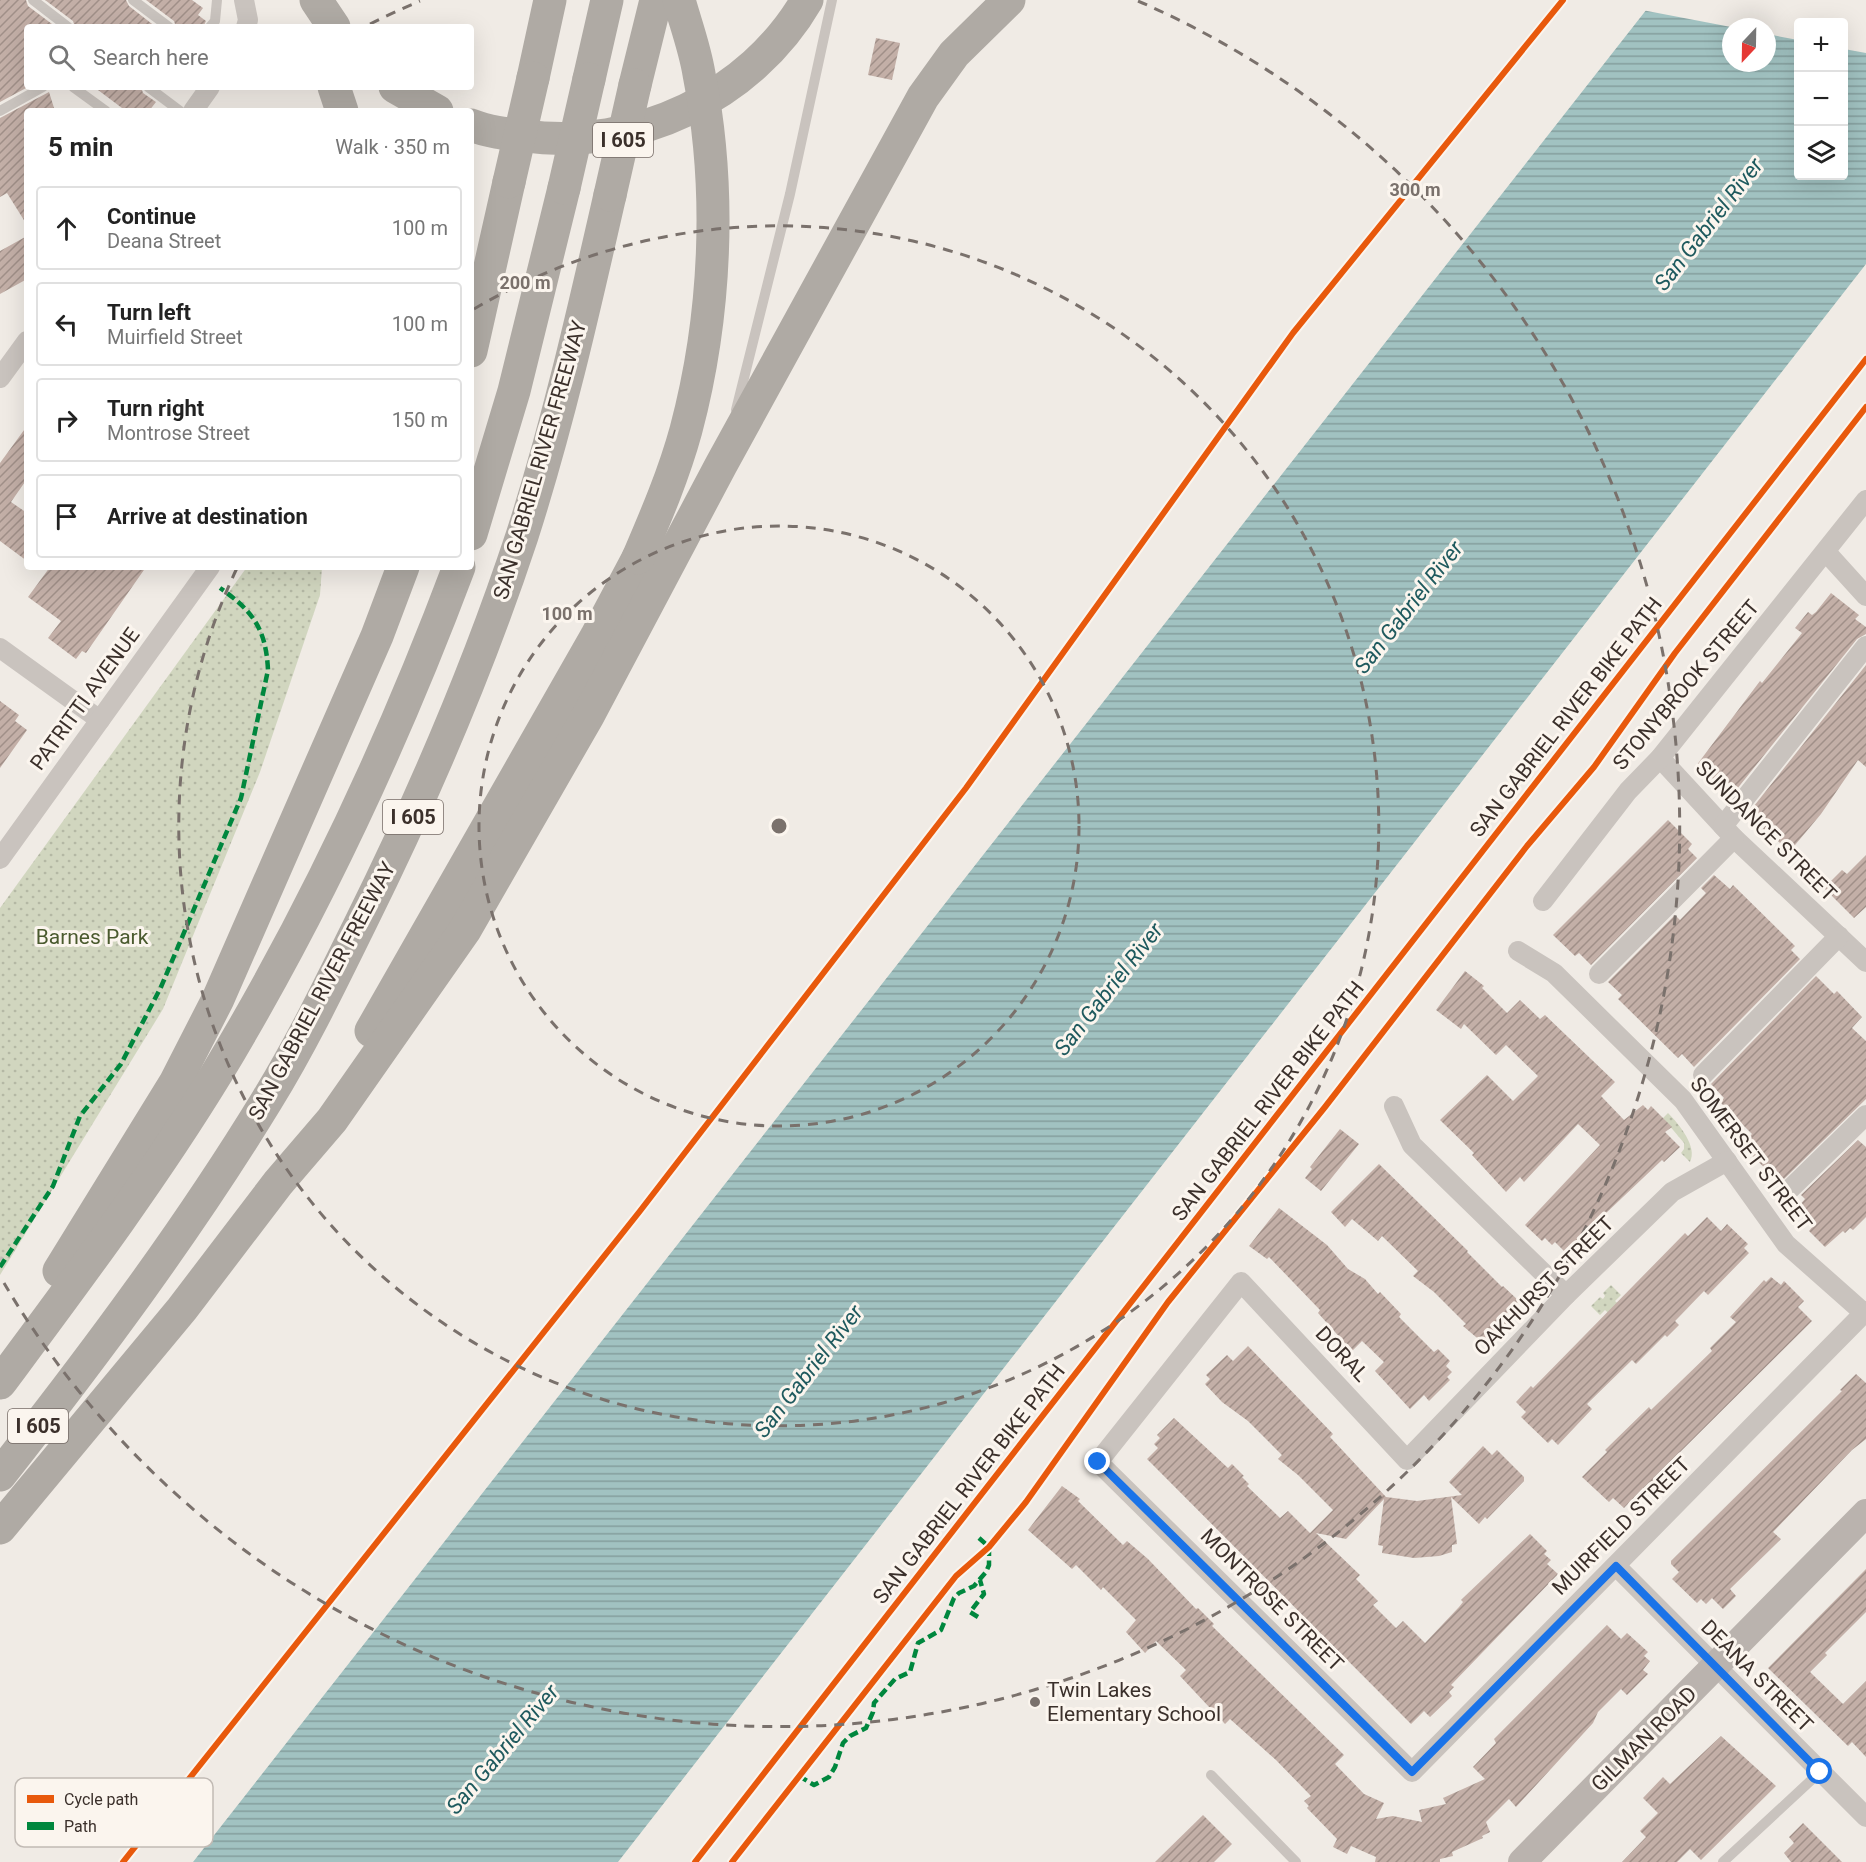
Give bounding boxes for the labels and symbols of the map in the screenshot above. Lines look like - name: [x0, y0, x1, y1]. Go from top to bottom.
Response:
- north arrow: [1722, 18, 1776, 72]
- road number: I 605: [593, 123, 653, 157]
- water label: San Gabriel River: [1649, 153, 1768, 295]
- text: 300 m: [1389, 179, 1441, 200]
- text: 200 m: [499, 272, 551, 293]
- street label: SAN GABRIEL RIVER FREEWAY: [489, 318, 591, 602]
- water label: San Gabriel River: [1349, 536, 1468, 678]
- street label: SAN GABRIEL RIVER BIKE PATH: [1465, 592, 1667, 842]
- street label: STONYBROOK STREET: [1608, 595, 1764, 775]
- text: 100 m: [541, 603, 593, 624]
- street label: PATRITTI AVENUE: [25, 623, 145, 775]
- street label: SUNDANCE STREET: [1691, 756, 1842, 907]
- road number: I 605: [383, 800, 443, 834]
- centre of rings: [769, 816, 789, 836]
- street label: SAN GABRIEL RIVER FREEWAY: [244, 858, 401, 1124]
- water label: San Gabriel River: [1049, 918, 1168, 1060]
- park label: Barnes Park: [36, 925, 149, 949]
- street label: SAN GABRIEL RIVER BIKE PATH: [1167, 976, 1369, 1226]
- street label: SOMERSET STREET: [1685, 1072, 1817, 1236]
- street label: OAKHURST STREET: [1469, 1211, 1619, 1361]
- water label: San Gabriel River: [749, 1300, 868, 1442]
- street label: DORAL: [1311, 1322, 1373, 1386]
- street label: SAN GABRIEL RIVER BIKE PATH: [868, 1359, 1070, 1609]
- road number: I 605: [8, 1409, 68, 1443]
- route end: [1084, 1448, 1110, 1474]
- street label: MUIRFIELD STREET: [1547, 1452, 1695, 1600]
- street label: MONTROSE STREET: [1196, 1524, 1349, 1677]
- street label: DEANA STREET: [1696, 1615, 1818, 1737]
- place label: Twin Lakes Elementary School: [1047, 1678, 1221, 1726]
- water label: San Gabriel River: [441, 1679, 564, 1819]
- street label: GILMAN ROAD: [1587, 1682, 1701, 1796]
- marker: Twin Lakes Elementary School: [1028, 1695, 1042, 1709]
- route start: [1806, 1758, 1832, 1784]
- legend: [15, 1778, 213, 1847]
- text: Cycle path: [64, 1790, 138, 1809]
- text: Path: [64, 1817, 97, 1836]

